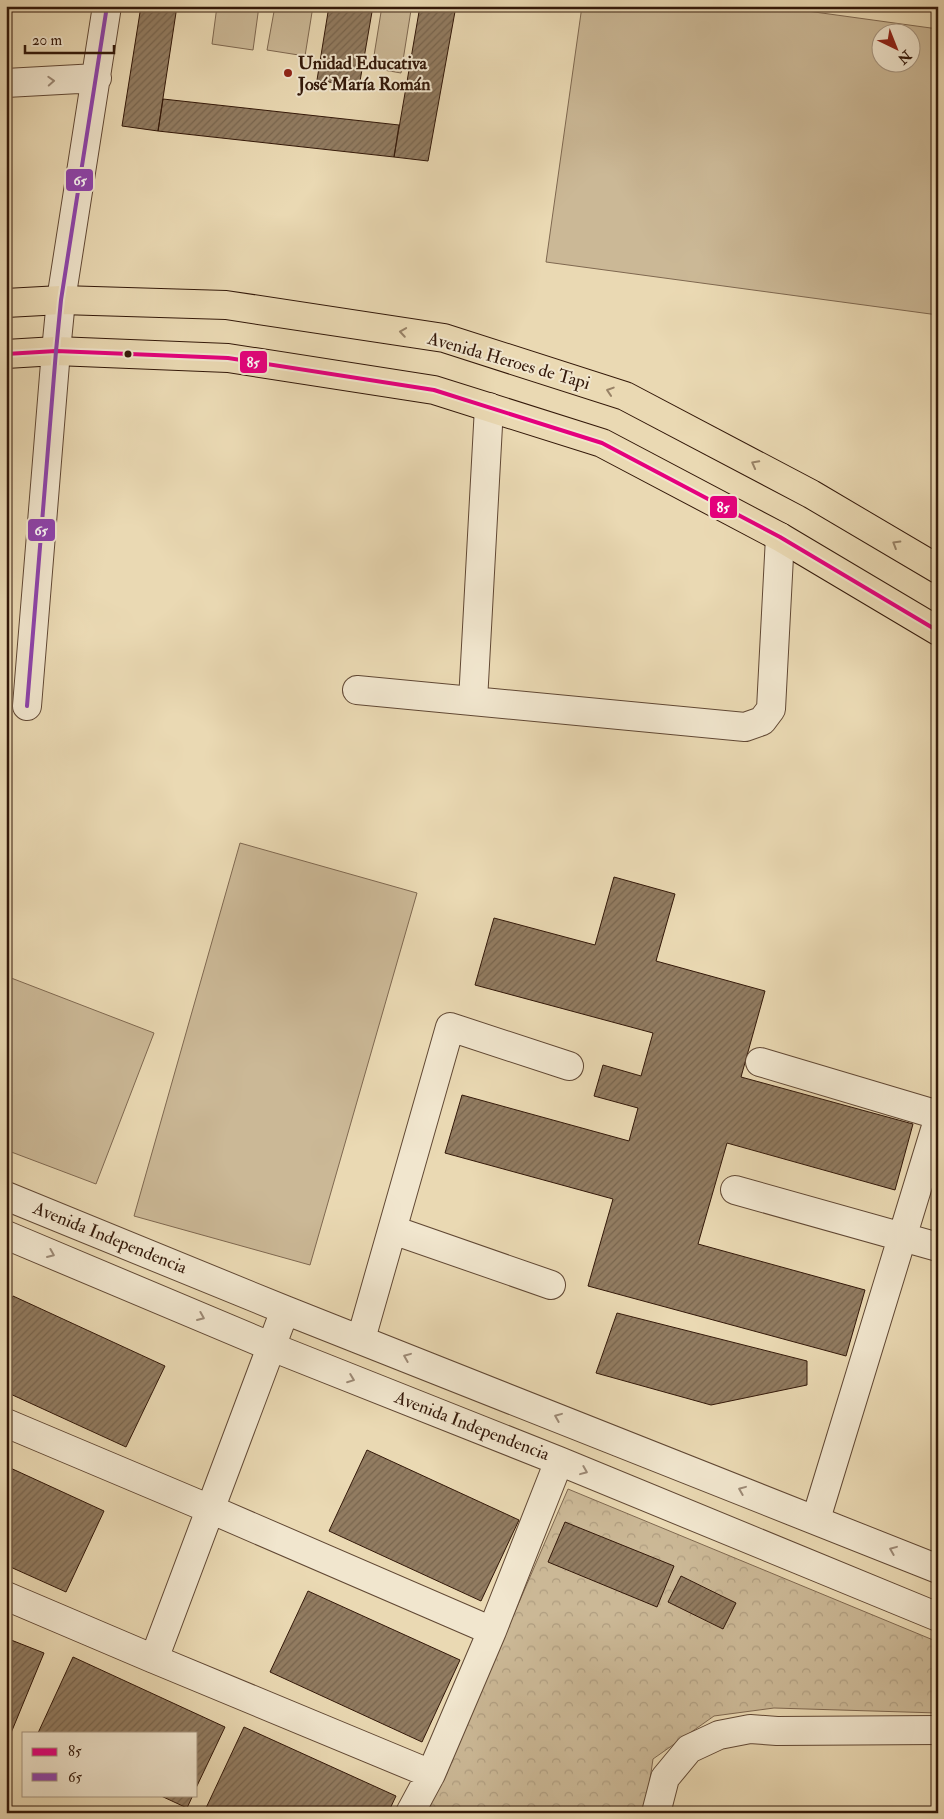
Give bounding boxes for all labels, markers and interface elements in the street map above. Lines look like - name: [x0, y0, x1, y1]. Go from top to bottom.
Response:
- scale bar: [25, 22, 114, 54]
- north arrow: [872, 22, 922, 72]
- text: 20 m: [32, 31, 62, 50]
- text: N: [894, 46, 916, 68]
- place label: Unidad Educativa José María Román: [297, 52, 431, 96]
- marker: Unidad Educativa José María Román: [282, 67, 294, 79]
- one-way arrow: [48, 75, 56, 86]
- line badge: 65: [65, 168, 94, 192]
- text: 65: [73, 172, 87, 189]
- one-way arrow: [399, 327, 407, 338]
- street label: Avenida Heroes de Tapi: [424, 327, 593, 395]
- unlabelled marker: [123, 349, 133, 359]
- line badge: 85: [239, 350, 268, 374]
- text: 85: [247, 354, 260, 371]
- one-way arrow: [606, 387, 614, 397]
- one-way arrow: [751, 460, 760, 470]
- line badge: 85: [709, 495, 738, 519]
- text: 85: [717, 499, 730, 516]
- line badge: 65: [27, 518, 56, 542]
- text: 65: [34, 522, 48, 539]
- one-way arrow: [892, 541, 901, 551]
- street label: Avenida Independencia: [29, 1196, 191, 1280]
- one-way arrow: [46, 1248, 55, 1259]
- one-way arrow: [196, 1311, 205, 1322]
- one-way arrow: [403, 1353, 412, 1364]
- one-way arrow: [346, 1373, 355, 1383]
- street label: Avenida Independencia: [390, 1386, 553, 1466]
- one-way arrow: [554, 1413, 563, 1423]
- one-way arrow: [579, 1465, 588, 1475]
- one-way arrow: [738, 1486, 747, 1496]
- one-way arrow: [889, 1546, 897, 1556]
- legend: [22, 1732, 198, 1796]
- text: 85: [68, 1742, 82, 1761]
- text: 65: [68, 1768, 83, 1787]

